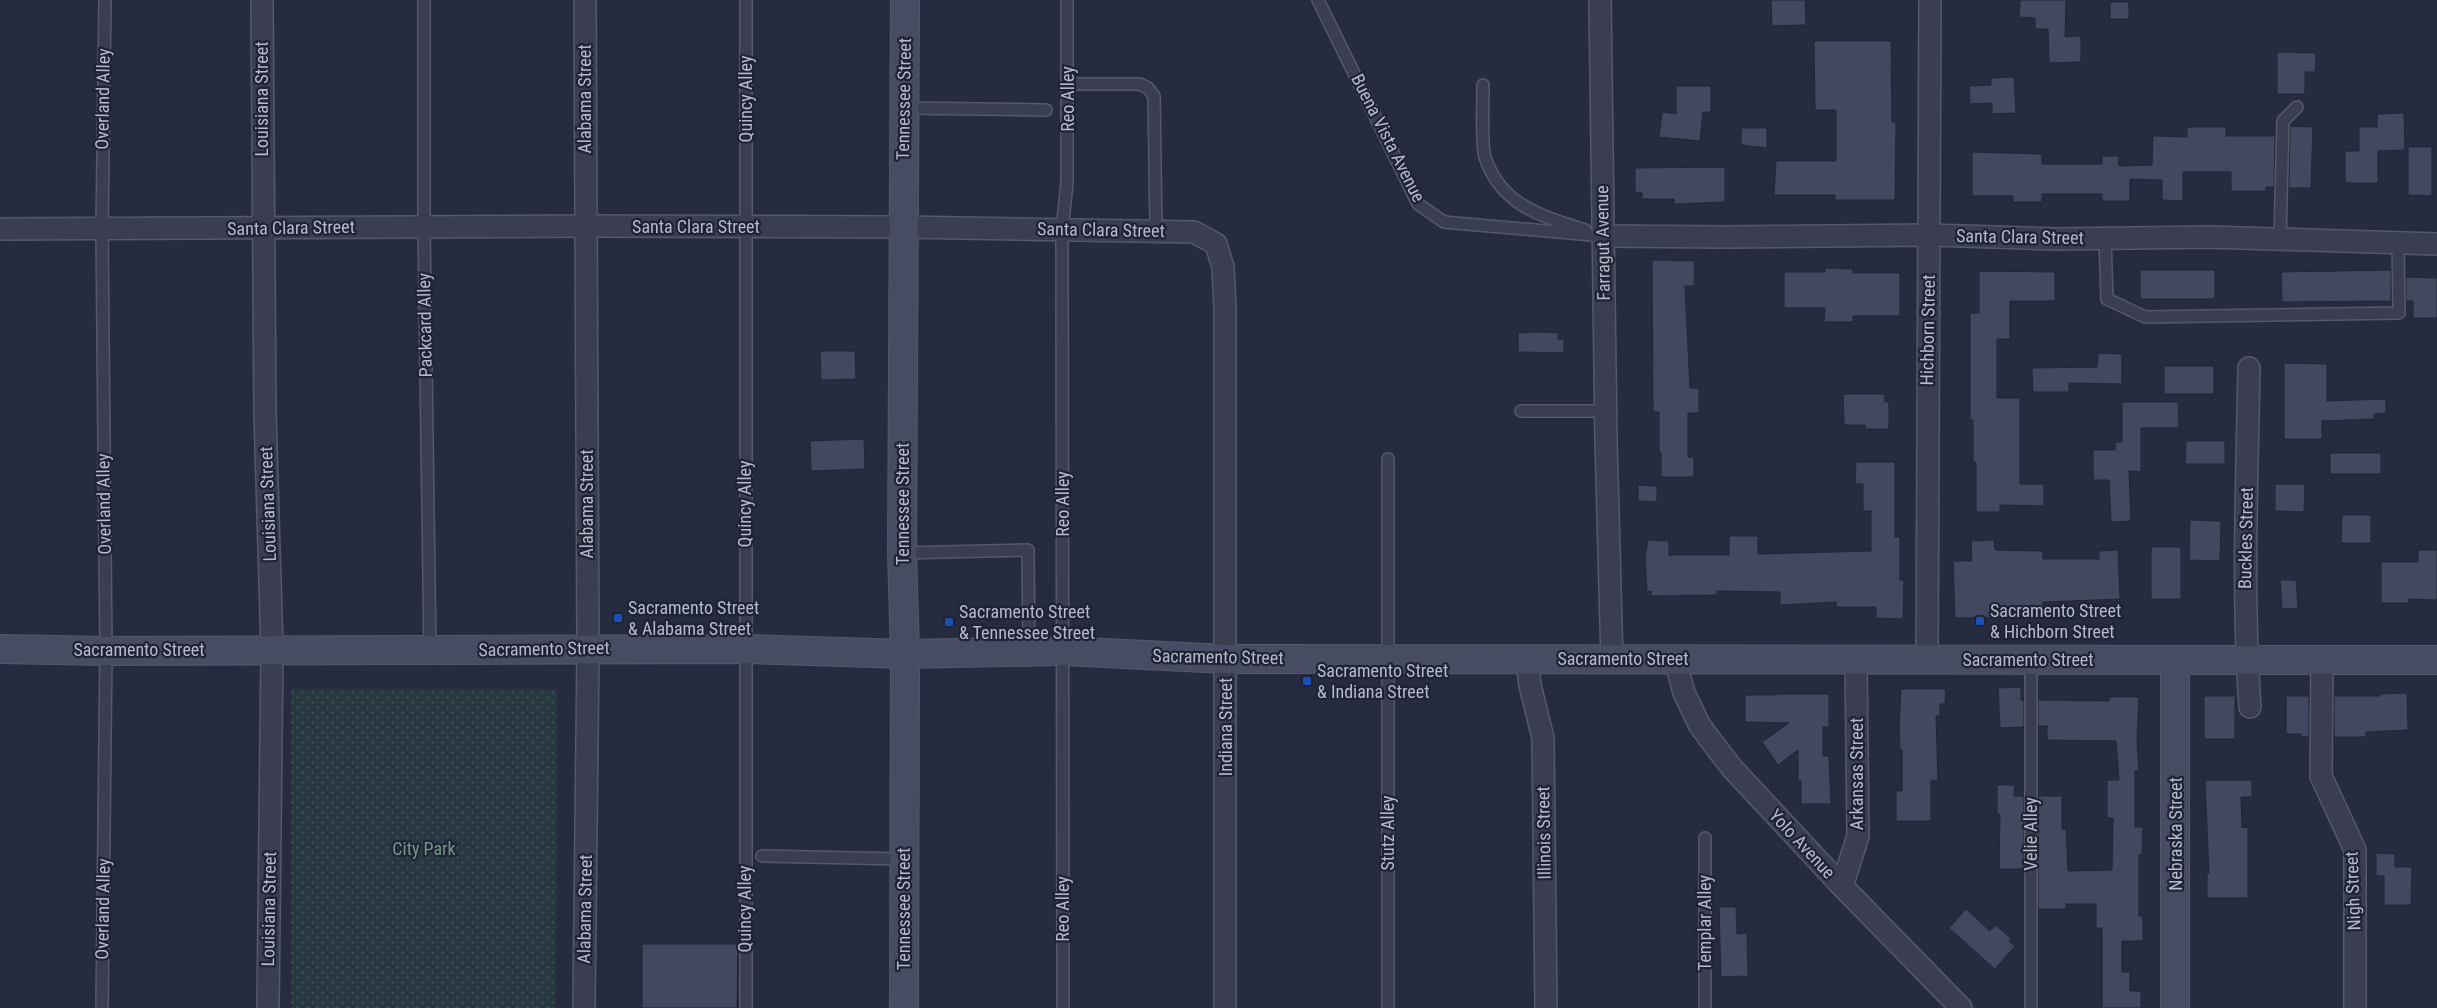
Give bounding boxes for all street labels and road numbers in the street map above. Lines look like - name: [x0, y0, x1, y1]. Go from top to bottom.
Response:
- street label: Tennessee Street: [892, 38, 915, 160]
- street label: Louisiana Street: [251, 41, 272, 157]
- street label: Alabama Street: [574, 44, 595, 154]
- street label: Overland Alley: [91, 48, 114, 150]
- street label: Quincy Alley: [735, 55, 756, 142]
- street label: Reo Alley: [1057, 66, 1078, 132]
- street label: Buena Vista Avenue: [1347, 70, 1430, 205]
- street label: Farragut Avenue: [1591, 185, 1614, 301]
- street label: Santa Clara Street: [227, 216, 355, 239]
- street label: Santa Clara Street: [632, 216, 760, 237]
- street label: Santa Clara Street: [1037, 218, 1165, 241]
- street label: Santa Clara Street: [1956, 225, 2084, 248]
- street label: Packcard Alley: [413, 272, 436, 377]
- street label: Hichborn Street: [1916, 274, 1939, 386]
- street label: Tennessee Street: [892, 443, 913, 565]
- street label: Louisiana Street: [255, 446, 280, 562]
- street label: Alabama Street: [576, 449, 597, 559]
- street label: Overland Alley: [92, 453, 115, 555]
- street label: Quincy Alley: [734, 460, 755, 547]
- street label: Reo Alley: [1052, 471, 1073, 537]
- street label: Buckles Street: [2234, 487, 2257, 589]
- street label: Sacramento Street: [478, 637, 610, 660]
- street label: Sacramento Street: [73, 639, 205, 660]
- street label: Sacramento Street: [1152, 645, 1284, 668]
- street label: Sacramento Street: [1557, 648, 1689, 669]
- street label: Sacramento Street: [1962, 649, 2094, 670]
- street label: Indiana Street: [1215, 678, 1236, 776]
- street label: Arkansas Street: [1846, 718, 1867, 830]
- street label: Nebraska Street: [2165, 777, 2186, 891]
- street label: Illinois Street: [1532, 786, 1555, 880]
- street label: Stutz Alley: [1377, 795, 1398, 871]
- street label: Velie Alley: [2020, 797, 2041, 871]
- street label: Yolo Avenue: [1765, 805, 1840, 883]
- street label: Tennessee Street: [893, 848, 914, 970]
- street label: Louisiana Street: [257, 851, 280, 967]
- street label: Nigh Street: [2341, 851, 2364, 931]
- street label: Alabama Street: [573, 854, 596, 964]
- street label: Overland Alley: [91, 858, 114, 960]
- street label: Quincy Alley: [734, 865, 755, 952]
- street label: Templar Alley: [1694, 874, 1715, 971]
- street label: Reo Alley: [1052, 876, 1073, 942]

